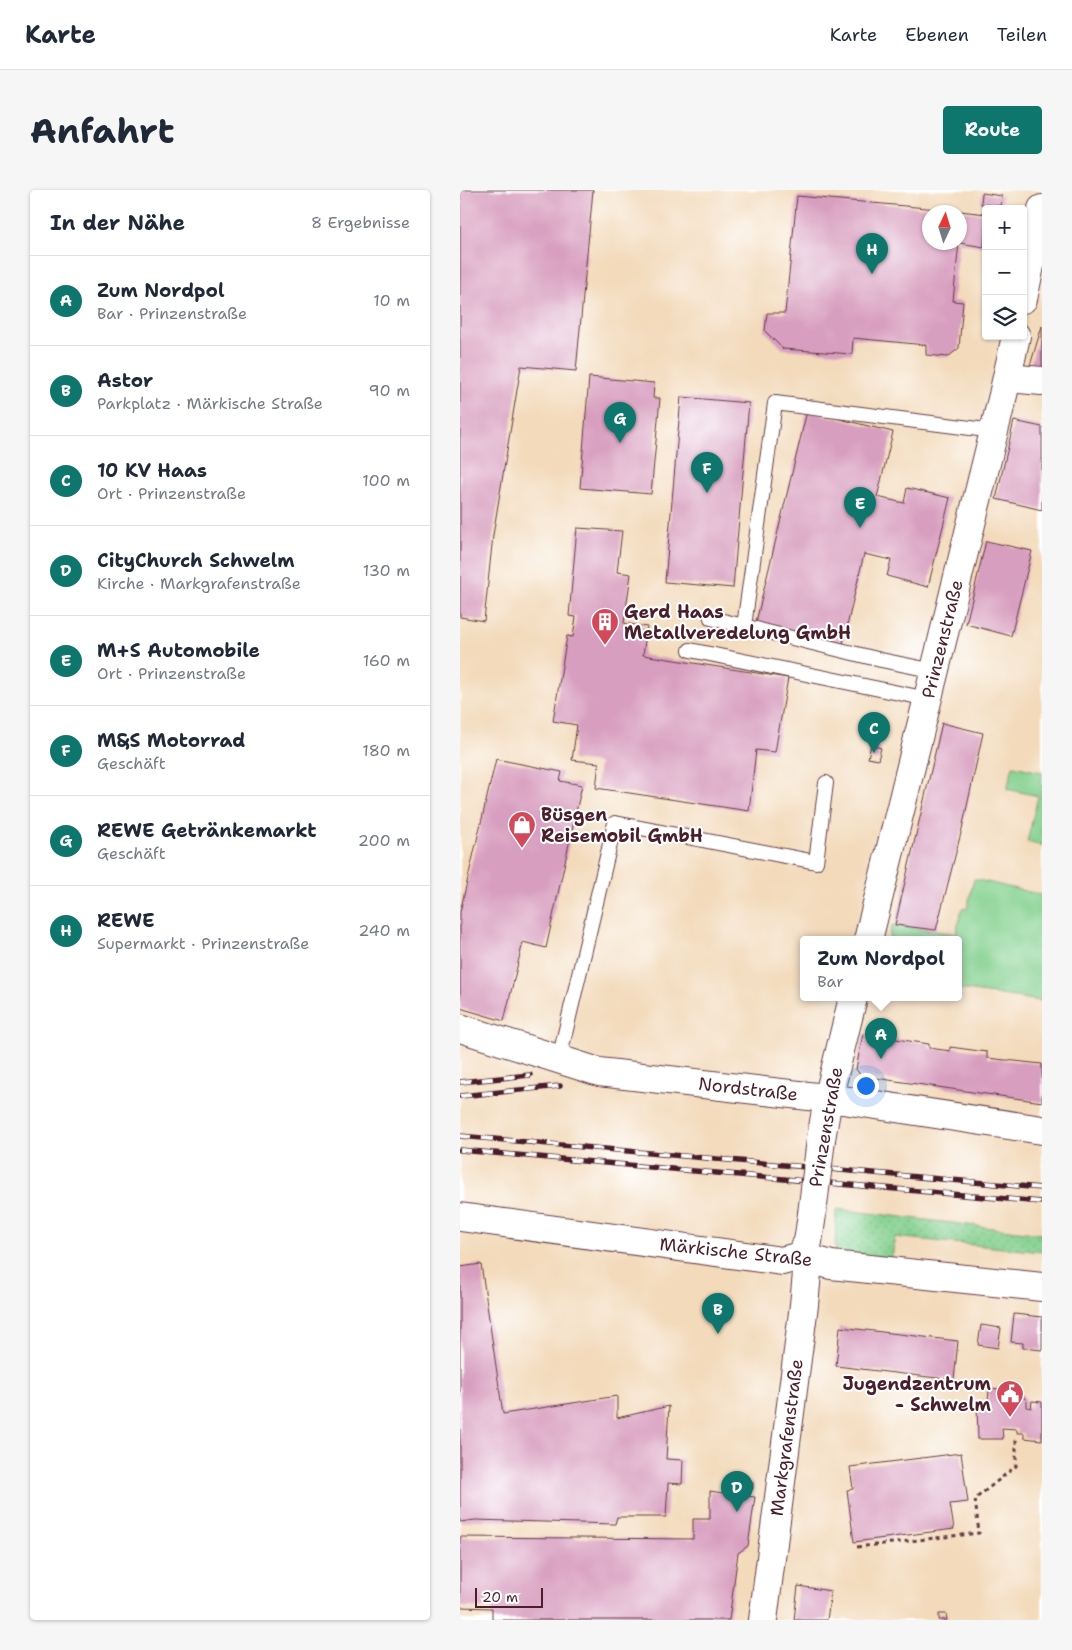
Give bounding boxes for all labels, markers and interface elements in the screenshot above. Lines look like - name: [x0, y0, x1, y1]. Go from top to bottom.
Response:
- text: Karte: [25, 19, 96, 51]
- text: Karte: [830, 23, 877, 47]
- text: Ebenen: [905, 23, 969, 47]
- text: Teilen: [997, 23, 1047, 47]
- button: Route: [943, 106, 1042, 154]
- text: Anfahrt: [30, 107, 174, 154]
- north arrow: [922, 205, 967, 250]
- map controls: [982, 205, 1027, 340]
- button: +: [982, 205, 1027, 250]
- text: In der Nähe: [50, 209, 185, 237]
- text: 8 Ergebnisse: [311, 212, 410, 233]
- pin: H: [856, 233, 888, 274]
- button: −: [982, 250, 1027, 295]
- text: Zum Nordpol: [97, 278, 225, 303]
- text: A: [60, 290, 72, 311]
- text: 10 m: [373, 290, 410, 311]
- button: layers: [982, 295, 1027, 340]
- text: Bar · Prinzenstraße: [97, 303, 247, 324]
- text: Astor: [97, 368, 153, 393]
- text: B: [61, 380, 71, 401]
- text: 90 m: [369, 380, 410, 401]
- text: Parkplatz · Märkische Straße: [97, 393, 323, 414]
- pin: G: [604, 402, 636, 443]
- pin: F: [691, 452, 723, 493]
- text: 10 KV Haas: [97, 458, 207, 483]
- text: C: [61, 470, 71, 491]
- text: 100 m: [362, 470, 410, 491]
- text: Ort · Prinzenstraße: [97, 483, 246, 504]
- pin: E: [844, 487, 876, 528]
- text: CityChurch Schwelm: [97, 548, 295, 573]
- text: D: [60, 560, 72, 581]
- text: 130 m: [363, 560, 410, 581]
- text: Kirche · Markgrafenstraße: [97, 573, 301, 594]
- street label: Prinzenstraße: [916, 577, 969, 701]
- place label: Gerd Haas Metallveredelung GmbH: [624, 600, 851, 645]
- building icon: Gerd Haas Metallveredelung GmbH: [590, 607, 620, 646]
- text: M+S Automobile: [97, 638, 260, 663]
- text: E: [61, 650, 71, 671]
- text: 160 m: [363, 650, 410, 671]
- text: Ort · Prinzenstraße: [97, 663, 246, 684]
- pin: C: [858, 712, 890, 753]
- text: M&S Motorrad: [97, 728, 245, 753]
- text: F: [61, 740, 71, 761]
- text: 180 m: [362, 740, 410, 761]
- text: Geschäft: [97, 753, 166, 774]
- place label: Büsgen Reisemobil GmbH: [541, 803, 703, 848]
- shop icon: Büsgen Reisemobil GmbH: [507, 810, 537, 849]
- text: REWE Getränkemarkt: [97, 818, 316, 843]
- text: G: [60, 830, 72, 851]
- text: 200 m: [358, 830, 410, 851]
- text: Geschäft: [97, 843, 166, 864]
- text: REWE: [97, 908, 155, 933]
- text: H: [60, 920, 72, 941]
- text: 240 m: [358, 920, 410, 941]
- text: Supermarkt · Prinzenstraße: [97, 933, 309, 954]
- popup: [800, 936, 962, 1001]
- text: Zum Nordpol: [817, 946, 945, 971]
- text: Bar: [817, 971, 844, 992]
- pin: A: [865, 1018, 897, 1059]
- street label: Prinzenstraße: [804, 1065, 848, 1189]
- street label: Nordstraße: [697, 1071, 799, 1107]
- your location: [853, 1073, 879, 1099]
- street label: Märkische Straße: [658, 1232, 814, 1272]
- pin: B: [702, 1293, 734, 1334]
- street label: Markgrafenstraße: [765, 1357, 809, 1518]
- place label: Jugendzentrum - Schwelm: [842, 1372, 992, 1417]
- public building icon: Jugendzentrum - Schwelm: [995, 1379, 1025, 1418]
- pin: D: [721, 1471, 753, 1512]
- scale bar: [475, 1585, 542, 1608]
- text: 20 m: [482, 1588, 518, 1606]

